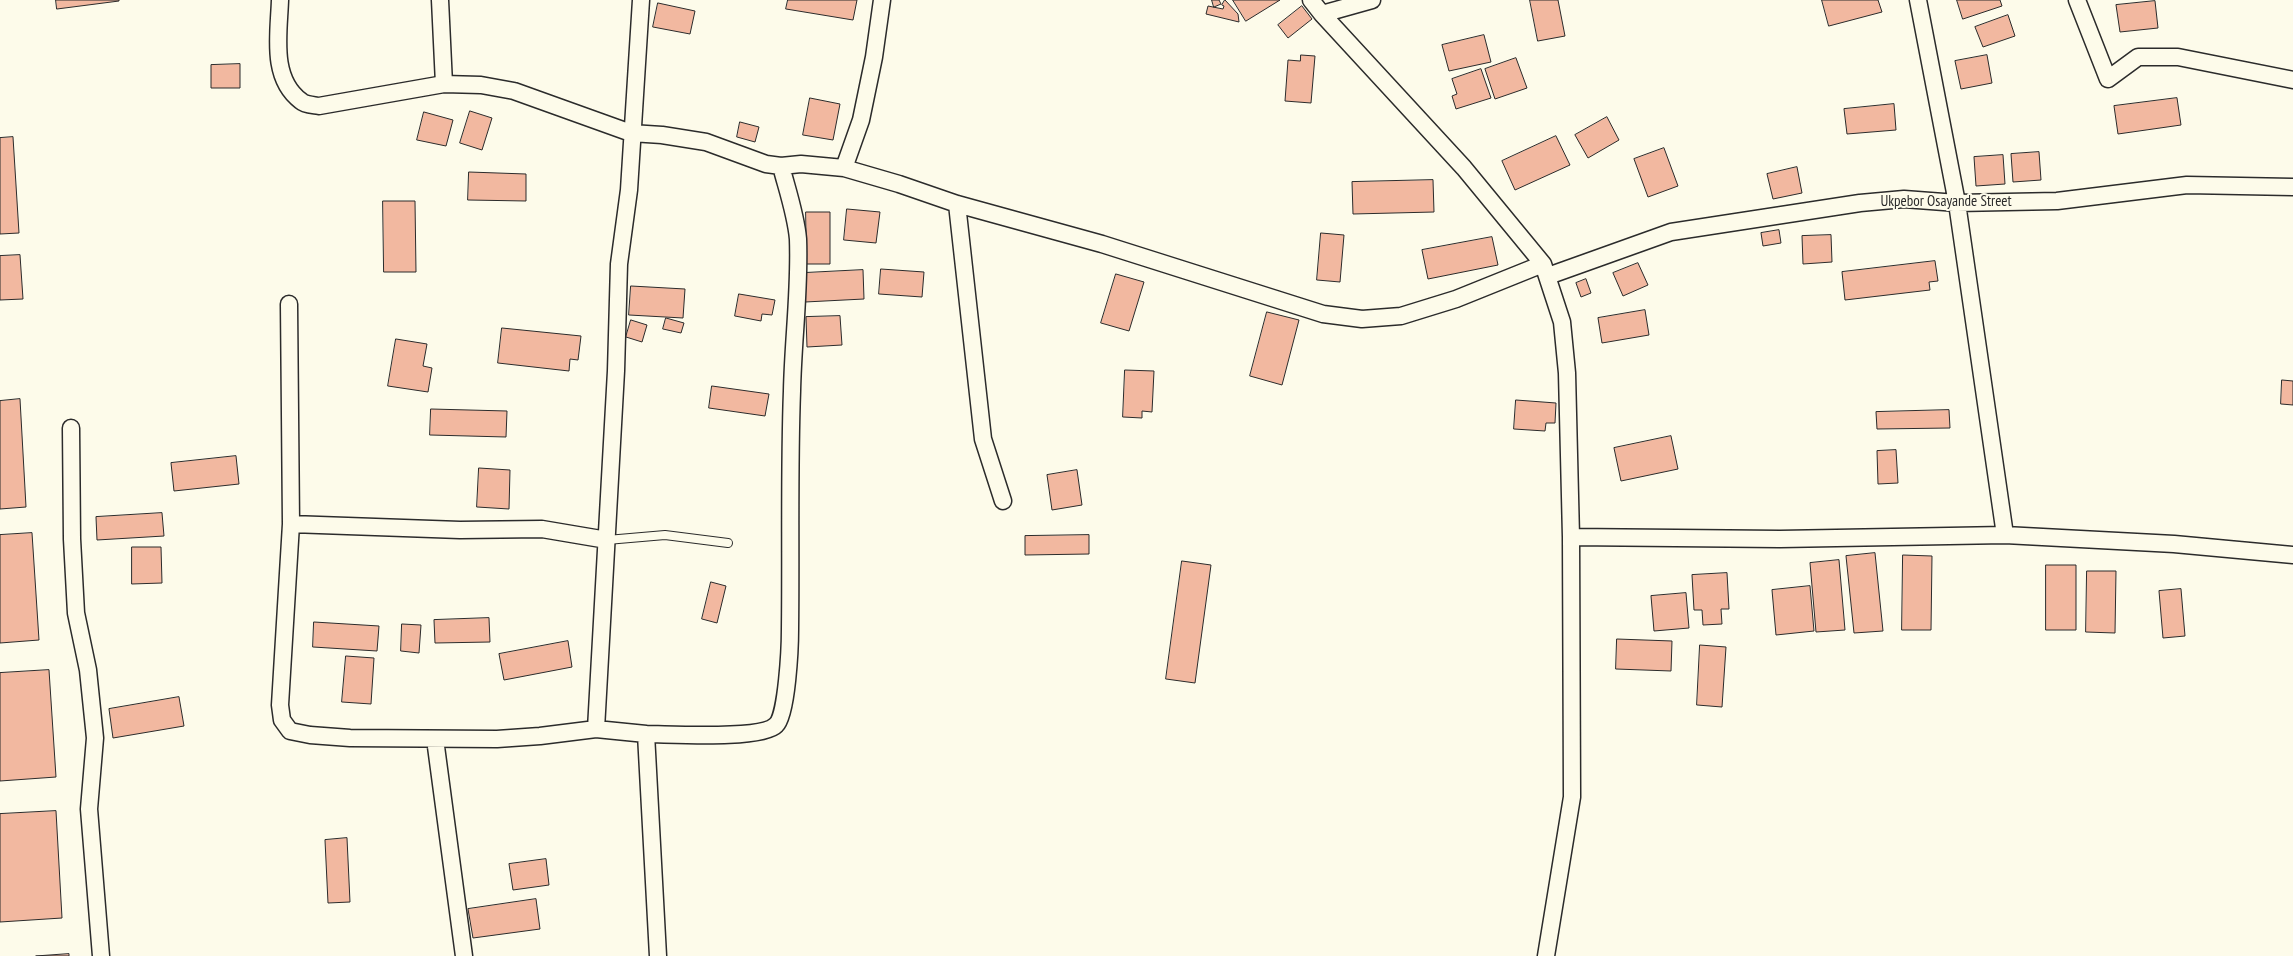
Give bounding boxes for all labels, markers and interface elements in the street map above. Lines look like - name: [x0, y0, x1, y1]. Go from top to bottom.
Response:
- street label: Ukpebor Osayande Street: [1880, 193, 2012, 211]

